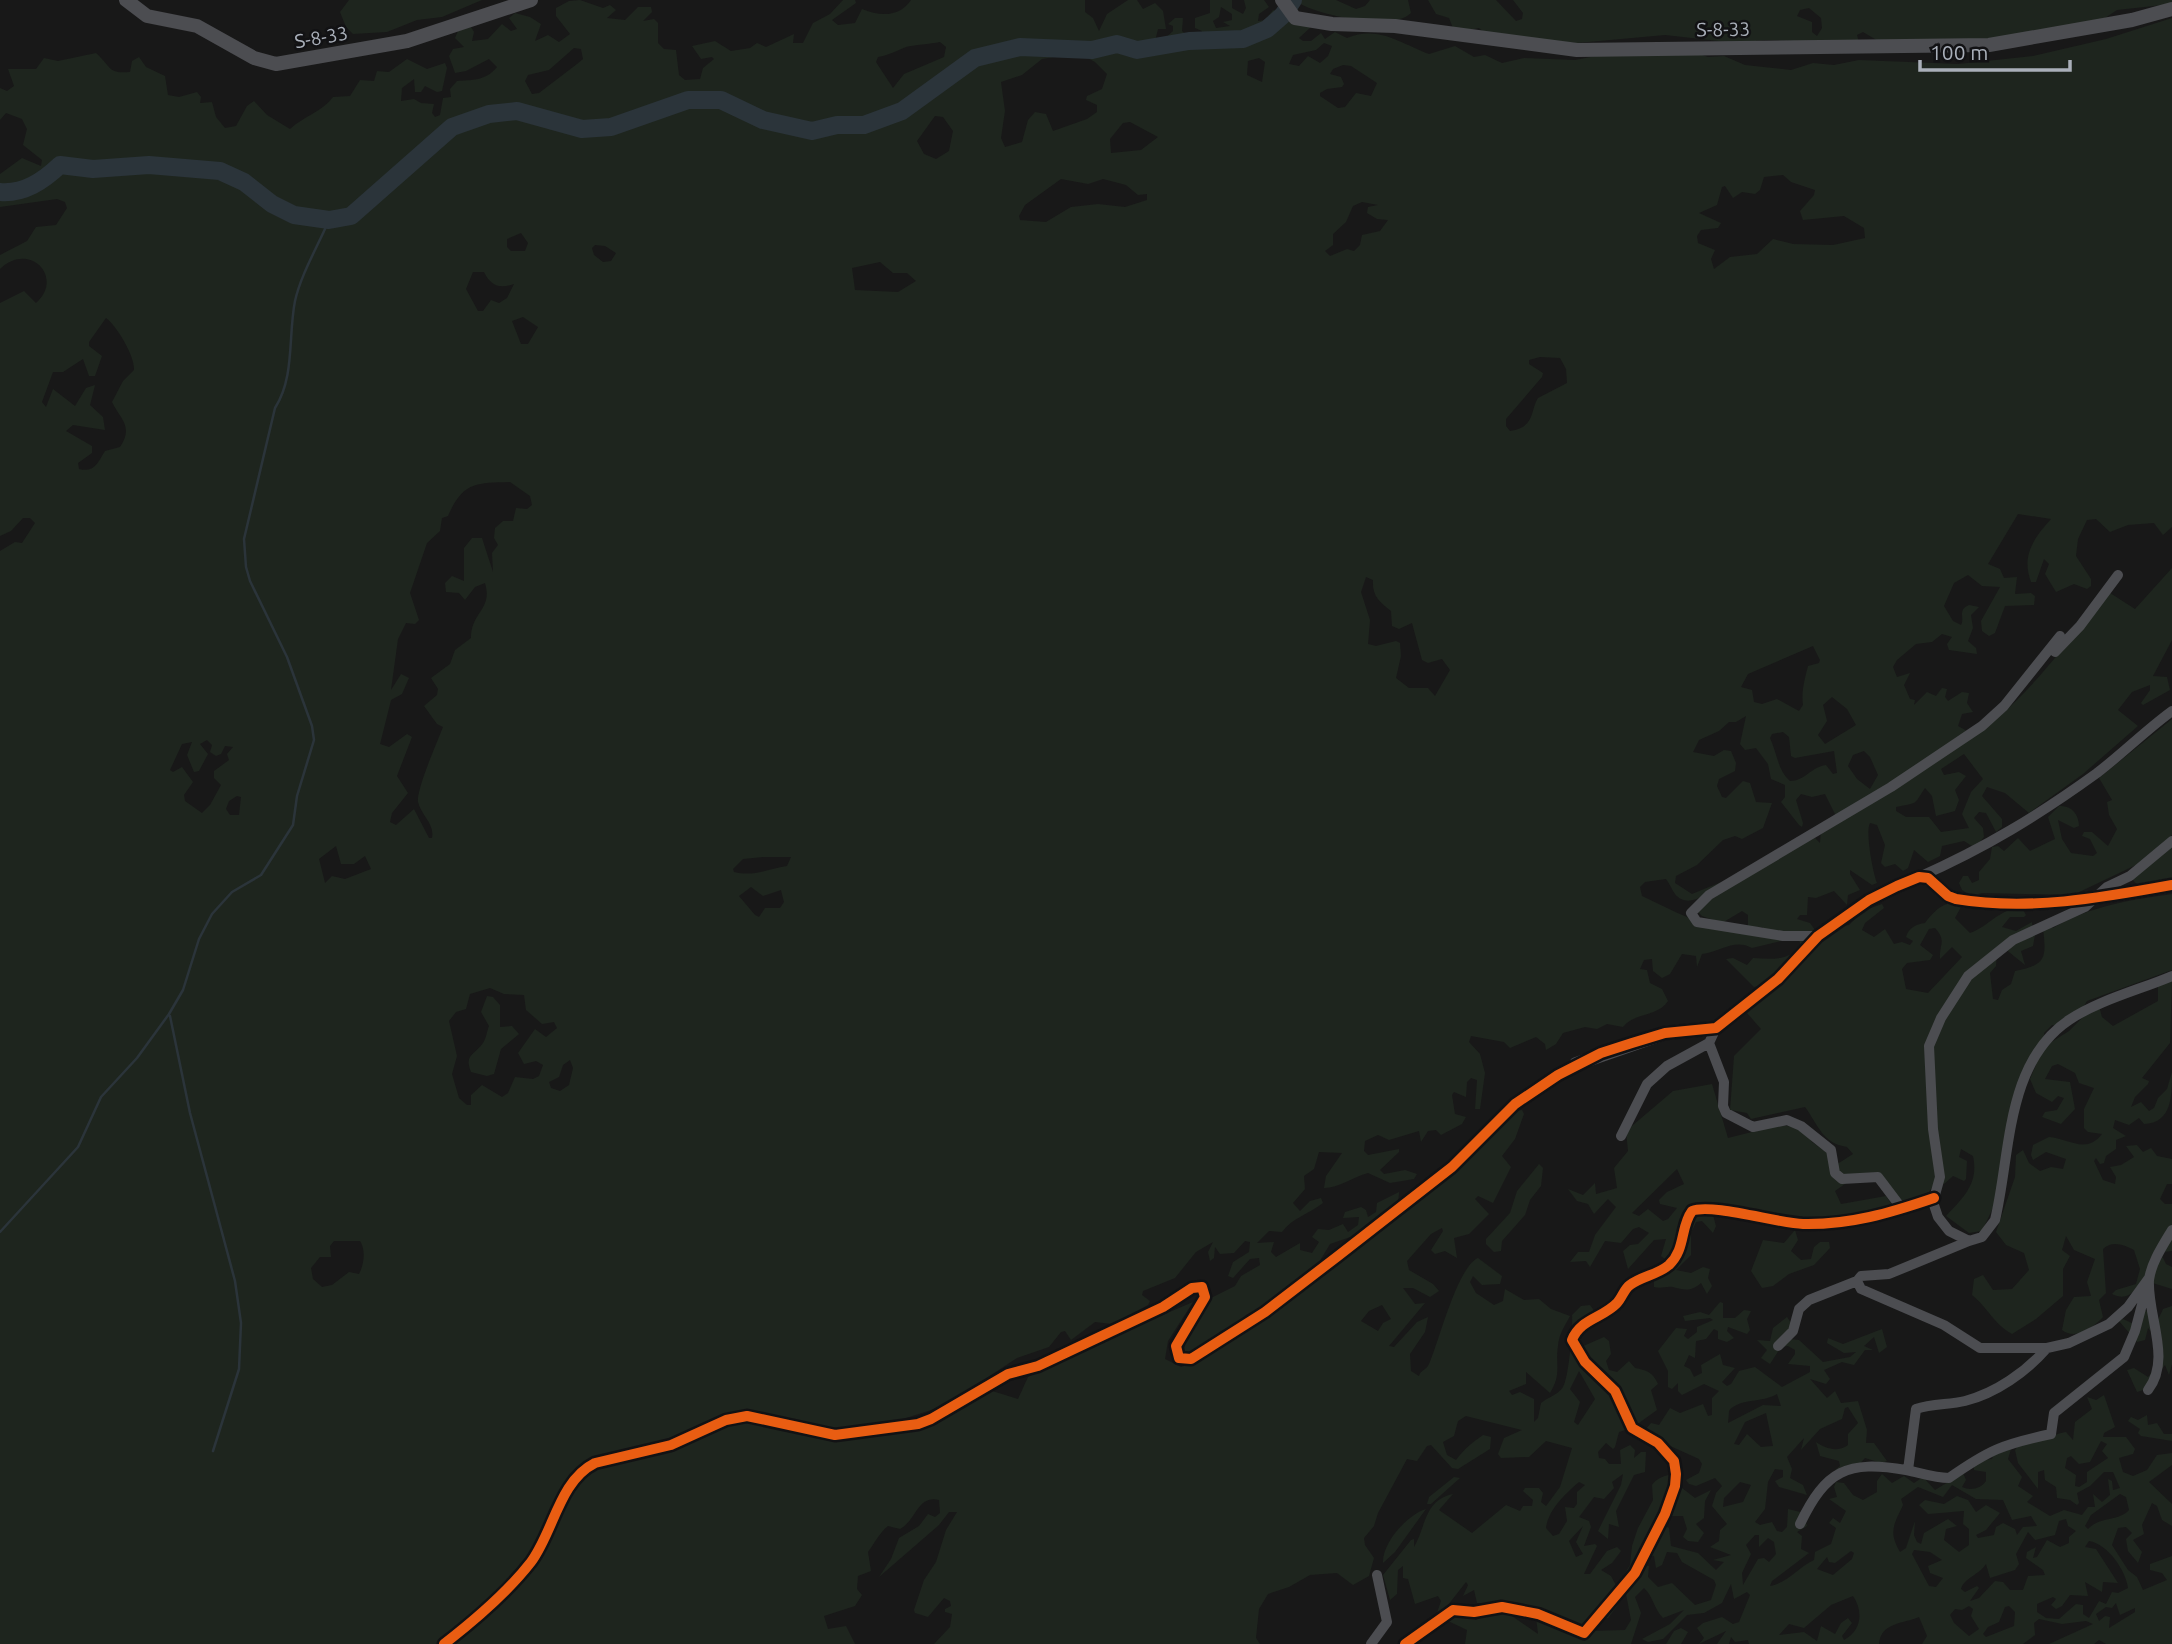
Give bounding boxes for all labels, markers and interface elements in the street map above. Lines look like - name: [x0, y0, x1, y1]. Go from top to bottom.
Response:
- street label: Տ-8-33: [1696, 18, 1750, 40]
- street label: Տ-8-33: [293, 21, 349, 53]
- scale bar: [1920, 28, 2070, 72]
- text: 100 m: [1930, 40, 1988, 64]

